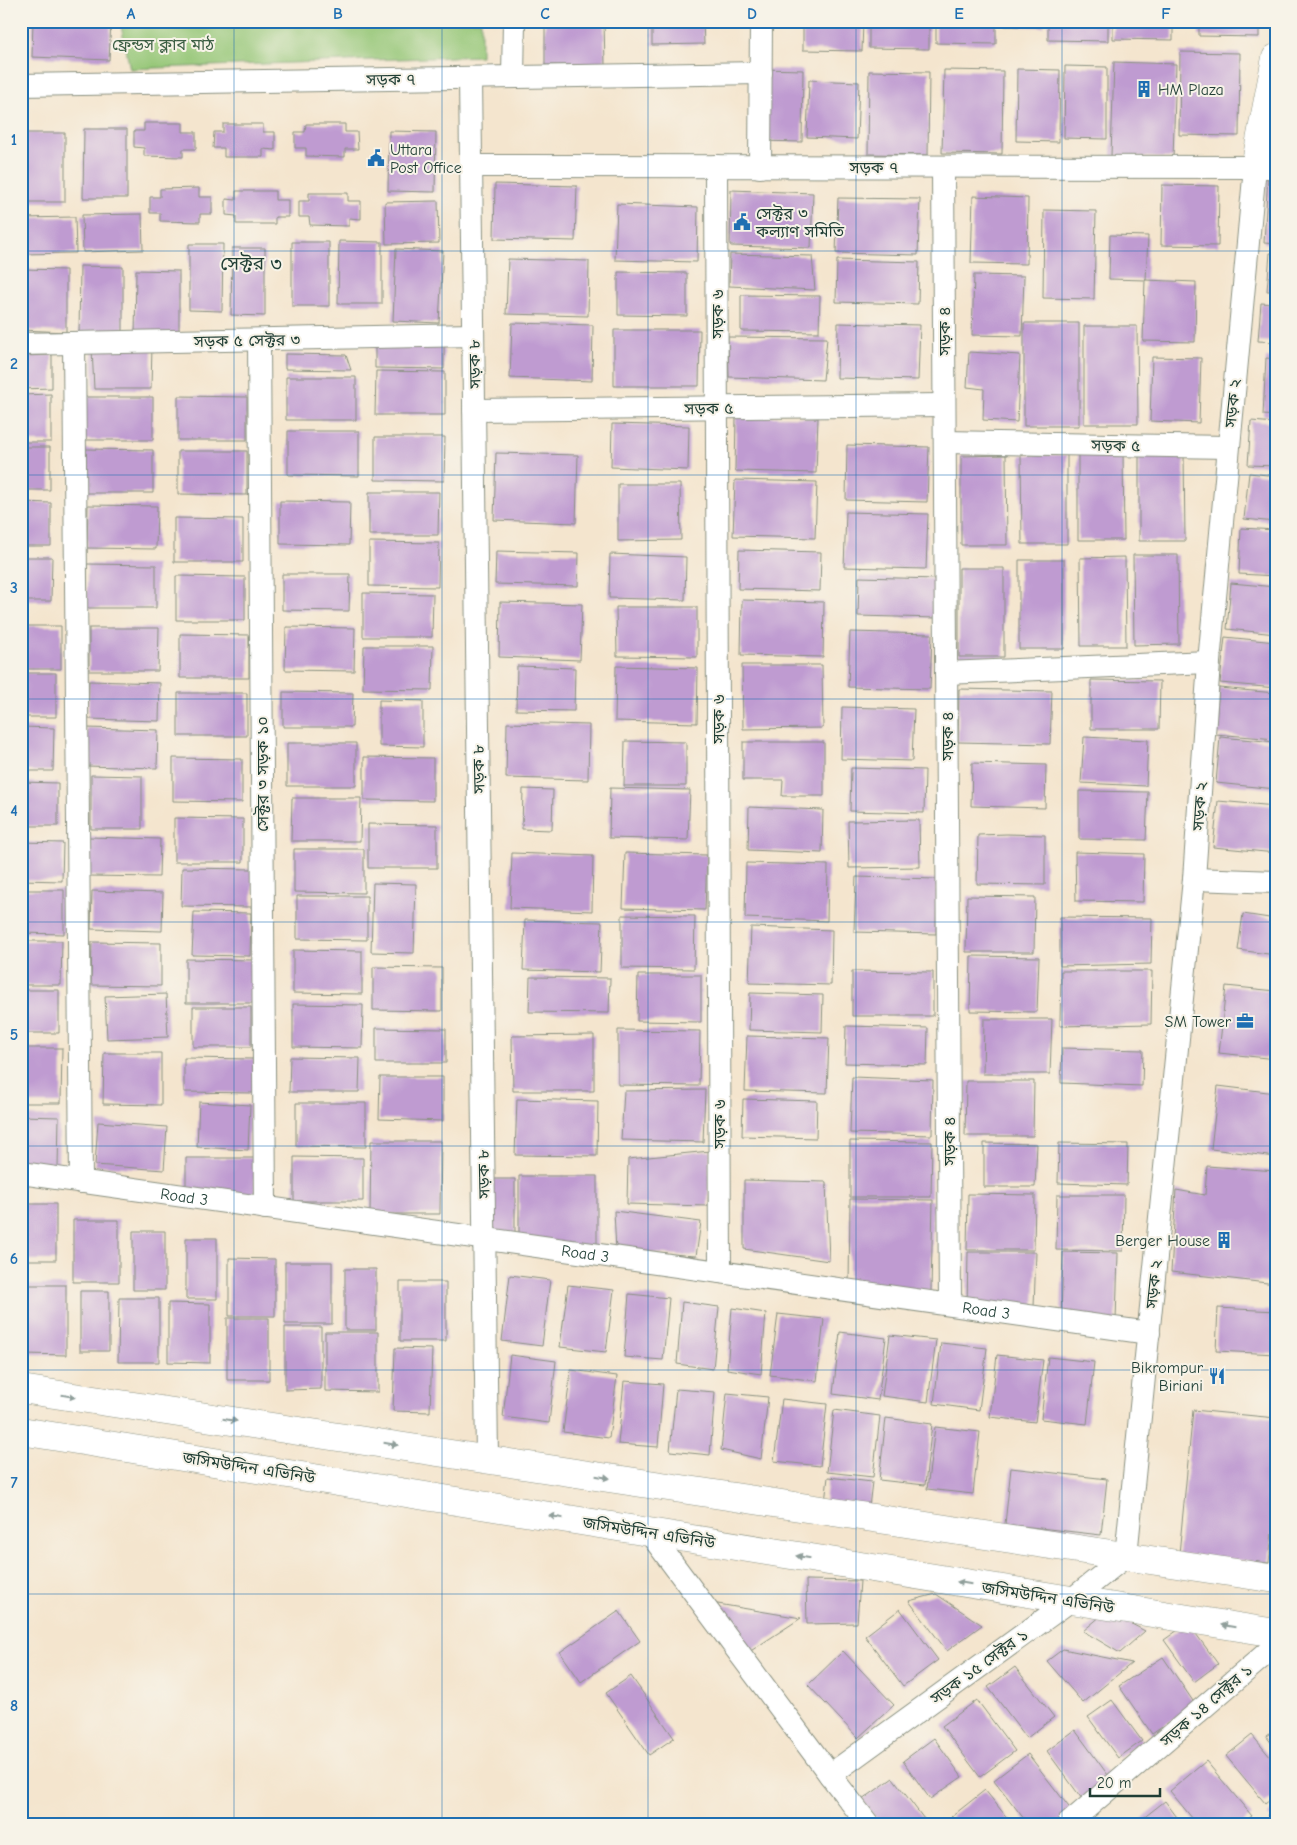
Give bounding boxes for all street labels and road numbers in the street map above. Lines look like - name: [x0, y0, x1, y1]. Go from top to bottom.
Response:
- street label: সড়ক ৭: [365, 71, 416, 89]
- street label: সড়ক ৭: [848, 159, 899, 177]
- street label: সড়ক ৬: [709, 289, 727, 340]
- street label: সড়ক ৪: [936, 306, 954, 357]
- street label: সড়ক ৫ সেক্টর ৩: [193, 330, 301, 351]
- street label: সড়ক ৮: [466, 339, 484, 390]
- street label: সড়ক ২: [1221, 377, 1245, 429]
- street label: সড়ক ৫: [683, 400, 734, 418]
- street label: সড়ক ৫: [1090, 437, 1141, 455]
- street label: সড়ক ৬: [710, 694, 728, 745]
- street label: সড়ক ৪: [939, 711, 957, 762]
- street label: সেক্টর ৩ সড়ক ১০: [253, 716, 272, 832]
- street label: সড়ক ৮: [470, 744, 488, 795]
- street label: সড়ক ২: [1189, 780, 1211, 832]
- street label: সড়ক ৬: [711, 1099, 729, 1150]
- street label: সড়ক ৪: [941, 1116, 959, 1167]
- street label: সড়ক ৮: [475, 1149, 493, 1200]
- street label: Road 3: [159, 1185, 209, 1209]
- street label: Road 3: [560, 1242, 610, 1266]
- street label: সড়ক ২: [1142, 1258, 1166, 1310]
- street label: Road 3: [961, 1299, 1011, 1323]
- street label: জসিমউদ্দিন এভিনিউ: [180, 1447, 317, 1487]
- street label: জসিমউদ্দিন এভিনিউ: [580, 1512, 717, 1552]
- street label: জসিমউদ্দিন এভিনিউ: [979, 1577, 1116, 1617]
- street label: সড়ক ১৫ সেক্টর ১: [926, 1625, 1032, 1709]
- street label: সড়ক ১৪ সেক্টর ১: [1156, 1660, 1256, 1751]

